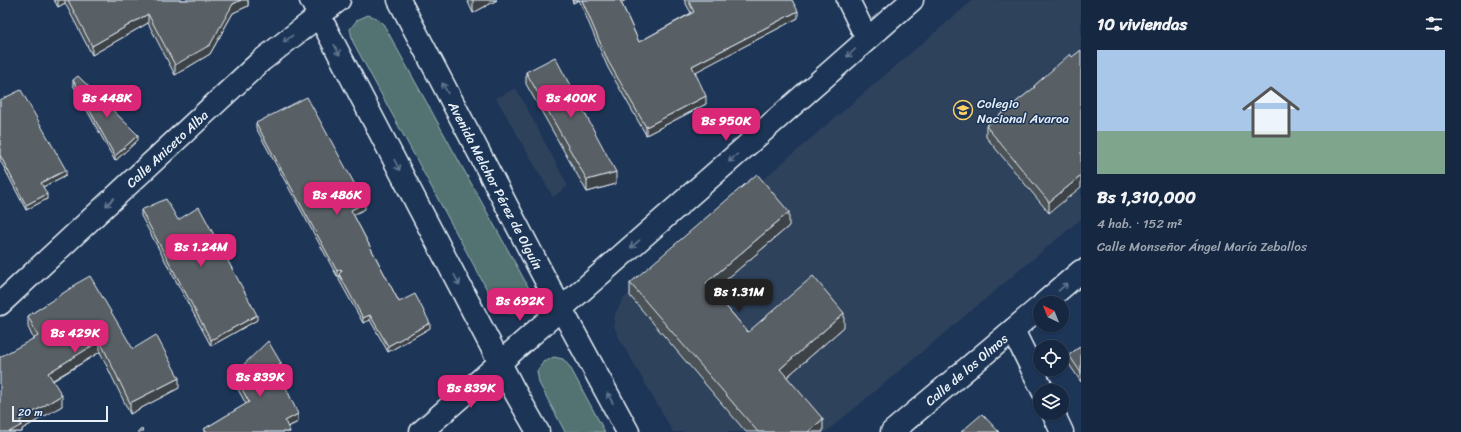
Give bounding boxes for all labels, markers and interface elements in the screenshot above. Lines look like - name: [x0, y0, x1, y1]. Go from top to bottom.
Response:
- text: 10 viviendas: [1097, 9, 1187, 39]
- icon: filters: [1423, 13, 1445, 35]
- one-way arrow: [283, 35, 294, 44]
- one-way arrow: [334, 43, 341, 55]
- one-way arrow: [846, 49, 856, 58]
- icon: home: [1235, 76, 1307, 148]
- one-way arrow: [441, 82, 448, 94]
- pin: Bs 448K: [70, 85, 144, 119]
- pin: Bs 400K: [534, 85, 608, 119]
- text: Bs 448K: [82, 86, 132, 109]
- text: Bs 400K: [546, 86, 596, 109]
- place label: Colegio Nacional Avaroa: [977, 92, 1070, 130]
- street label: Avenida Melchor Pérez de Olguín: [441, 96, 549, 274]
- school or university icon: Colegio Nacional Avaroa: [952, 99, 974, 121]
- street label: Calle Aniceto Alba: [121, 104, 214, 194]
- pin: Bs 950K: [689, 108, 763, 142]
- text: Bs 950K: [701, 109, 751, 132]
- one-way arrow: [727, 154, 738, 163]
- one-way arrow: [394, 159, 402, 171]
- pin: Bs 486K: [300, 182, 374, 216]
- text: Bs 1,310,000: [1097, 182, 1196, 212]
- text: Bs 486K: [313, 183, 361, 206]
- one-way arrow: [105, 197, 115, 206]
- text: 4 hab. · 152 m²: [1097, 212, 1182, 235]
- pin: Bs 1.24M: [160, 234, 242, 268]
- text: Bs 1.24M: [174, 235, 228, 258]
- text: Calle Monseñor Ángel María Zeballos: [1097, 235, 1307, 258]
- one-way arrow: [630, 239, 640, 249]
- one-way arrow: [454, 274, 462, 286]
- pin: Bs 1.31M: [698, 279, 780, 313]
- text: Bs 1.31M: [714, 280, 764, 303]
- one-way arrow: [1057, 283, 1067, 292]
- pin: Bs 692K: [483, 288, 557, 322]
- text: Bs 692K: [496, 289, 544, 312]
- north arrow: [1033, 296, 1069, 332]
- map controls: [1033, 296, 1069, 420]
- pin: Bs 429K: [38, 320, 112, 354]
- text: Bs 429K: [50, 321, 100, 344]
- street label: Calle de los Olmos: [920, 328, 1013, 412]
- button: locate: [1033, 340, 1069, 376]
- pin: Bs 839K: [223, 364, 297, 398]
- text: Bs 839K: [236, 365, 284, 388]
- pin: Bs 839K: [434, 375, 508, 409]
- text: Bs 839K: [447, 376, 495, 399]
- button: layers: [1033, 384, 1069, 420]
- one-way arrow: [605, 392, 613, 404]
- text: 20 m: [18, 403, 43, 422]
- scale bar: [12, 404, 108, 423]

